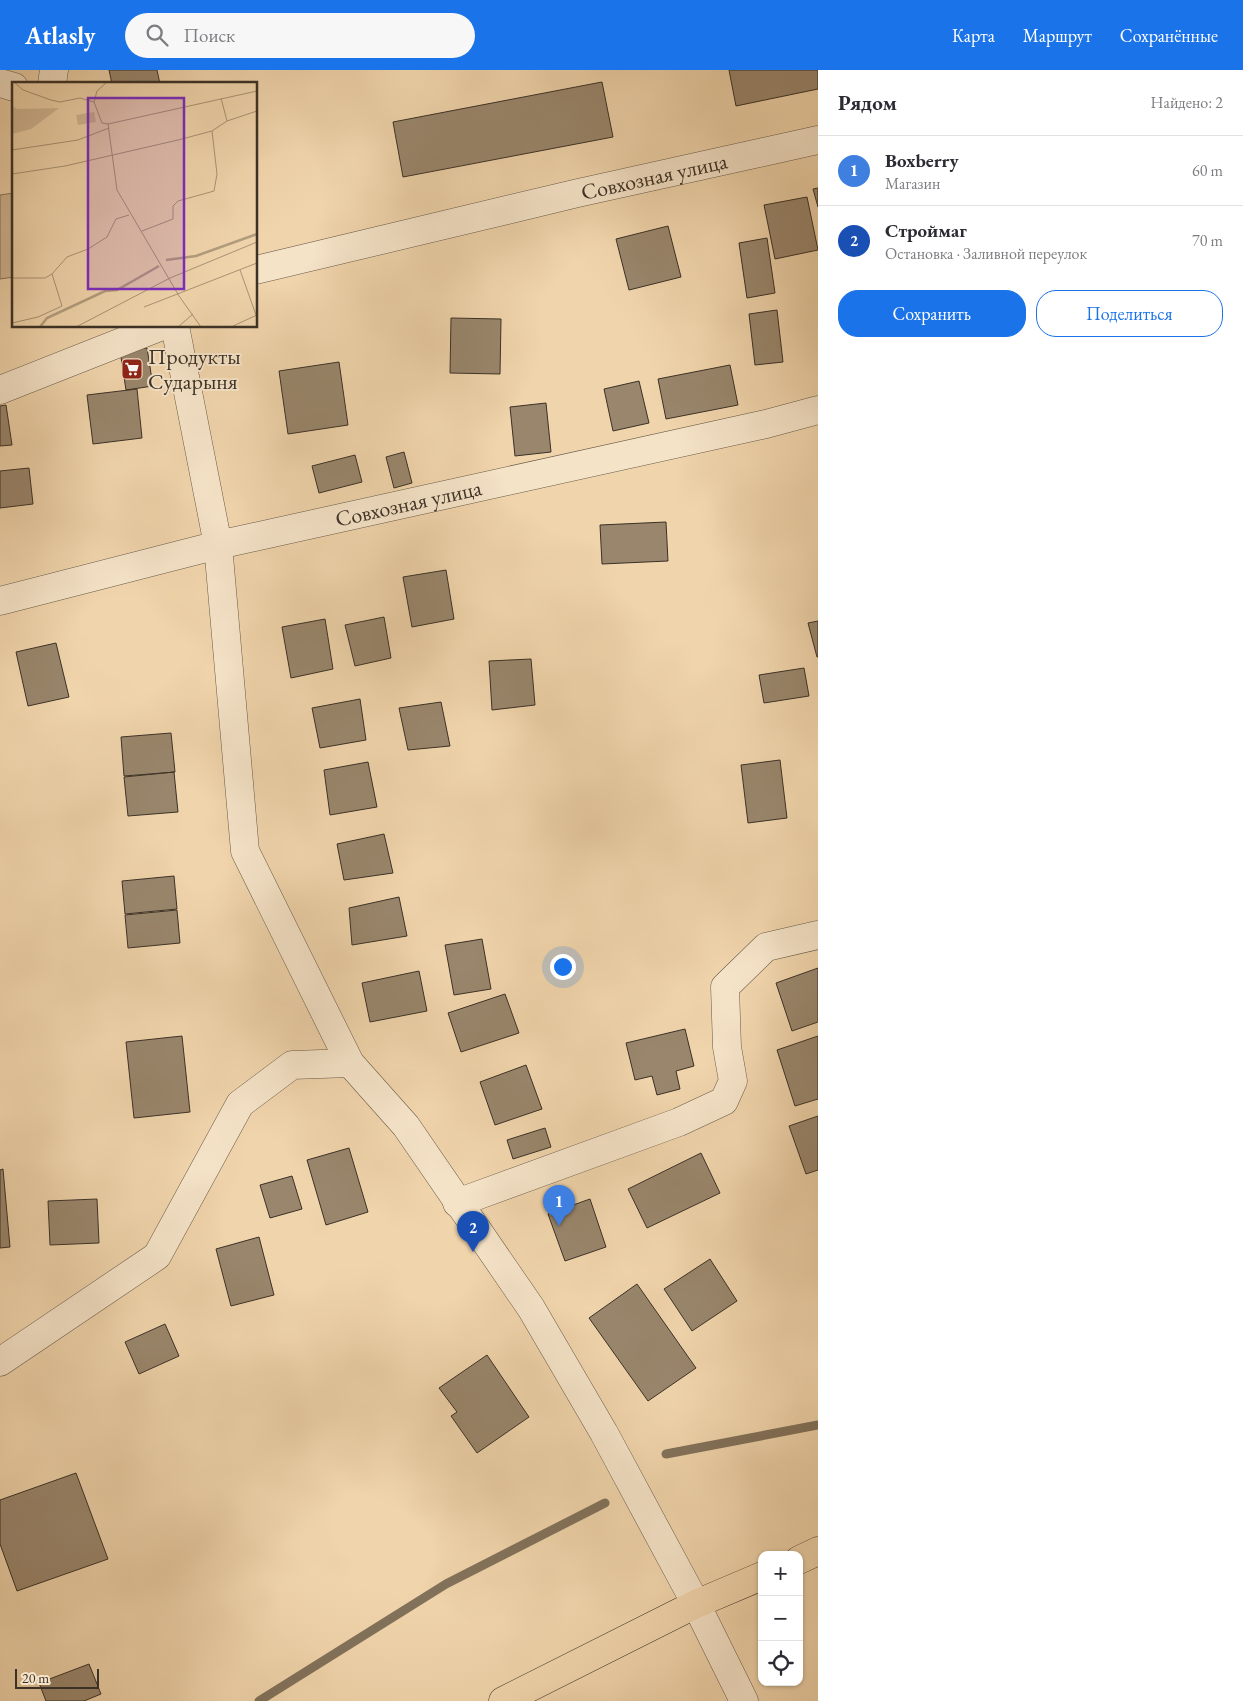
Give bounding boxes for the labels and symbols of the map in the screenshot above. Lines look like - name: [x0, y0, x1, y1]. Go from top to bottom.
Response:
- inset map: [12, 82, 258, 328]
- street label: Совхозная улица: [578, 146, 730, 206]
- place label: Продукты Сударыня: [148, 342, 241, 396]
- supermarket icon: Продукты Сударыня: [120, 357, 144, 381]
- street label: Совхозная улица: [332, 473, 485, 533]
- your location: [550, 954, 576, 980]
- pin: 1: [543, 1185, 575, 1226]
- pin: 2: [457, 1211, 489, 1252]
- scale bar: [15, 1666, 99, 1689]

